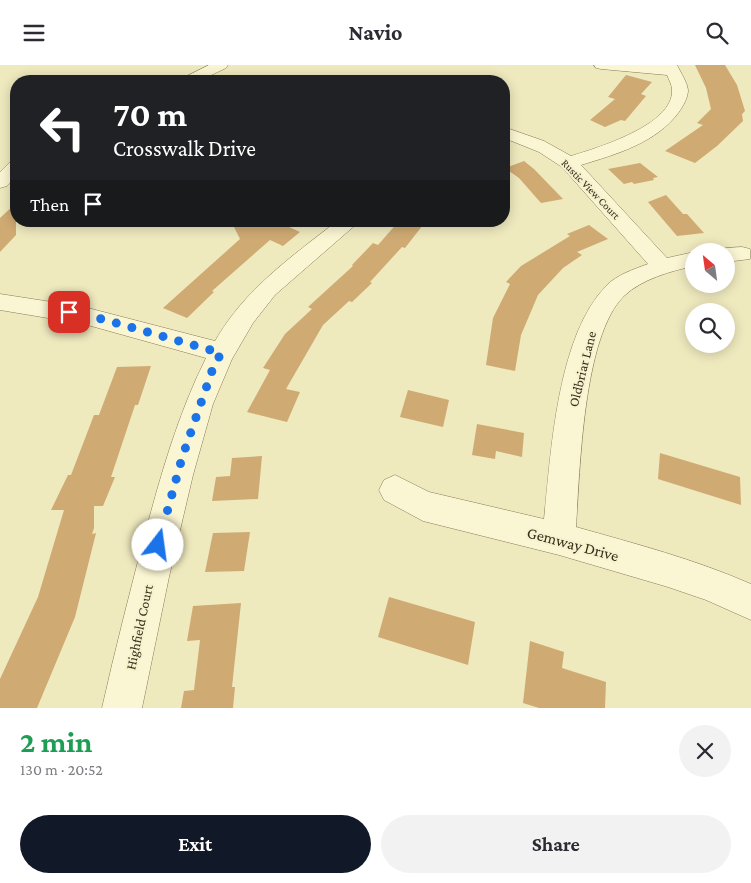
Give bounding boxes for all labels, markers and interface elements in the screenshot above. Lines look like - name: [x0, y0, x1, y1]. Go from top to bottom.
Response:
- icon: menu: [20, 19, 48, 47]
- icon: search: [703, 19, 731, 47]
- text: Navio: [348, 20, 403, 45]
- icon: left: [30, 95, 95, 160]
- text: 70 m: [113, 95, 187, 134]
- text: Crosswalk Drive: [113, 136, 256, 161]
- street label: Rustic View Court: [559, 157, 623, 222]
- icon: arrive: [79, 190, 107, 218]
- text: Then: [30, 194, 69, 215]
- north arrow: [685, 243, 735, 293]
- map controls: [685, 243, 735, 353]
- pin: [48, 291, 90, 333]
- icon: arrive: [55, 298, 83, 326]
- button: search: [685, 303, 735, 353]
- street label: Oldbriar Lane: [565, 329, 599, 409]
- position arrow: [131, 518, 183, 570]
- street label: Gemway Drive: [525, 524, 621, 565]
- street label: Highfield Court: [122, 583, 156, 671]
- text: 2 min: [20, 725, 92, 758]
- button: close: [679, 725, 731, 777]
- text: 130 m · 20:52: [20, 761, 103, 778]
- button: Exit: [20, 815, 371, 873]
- button: Share: [381, 815, 731, 873]

